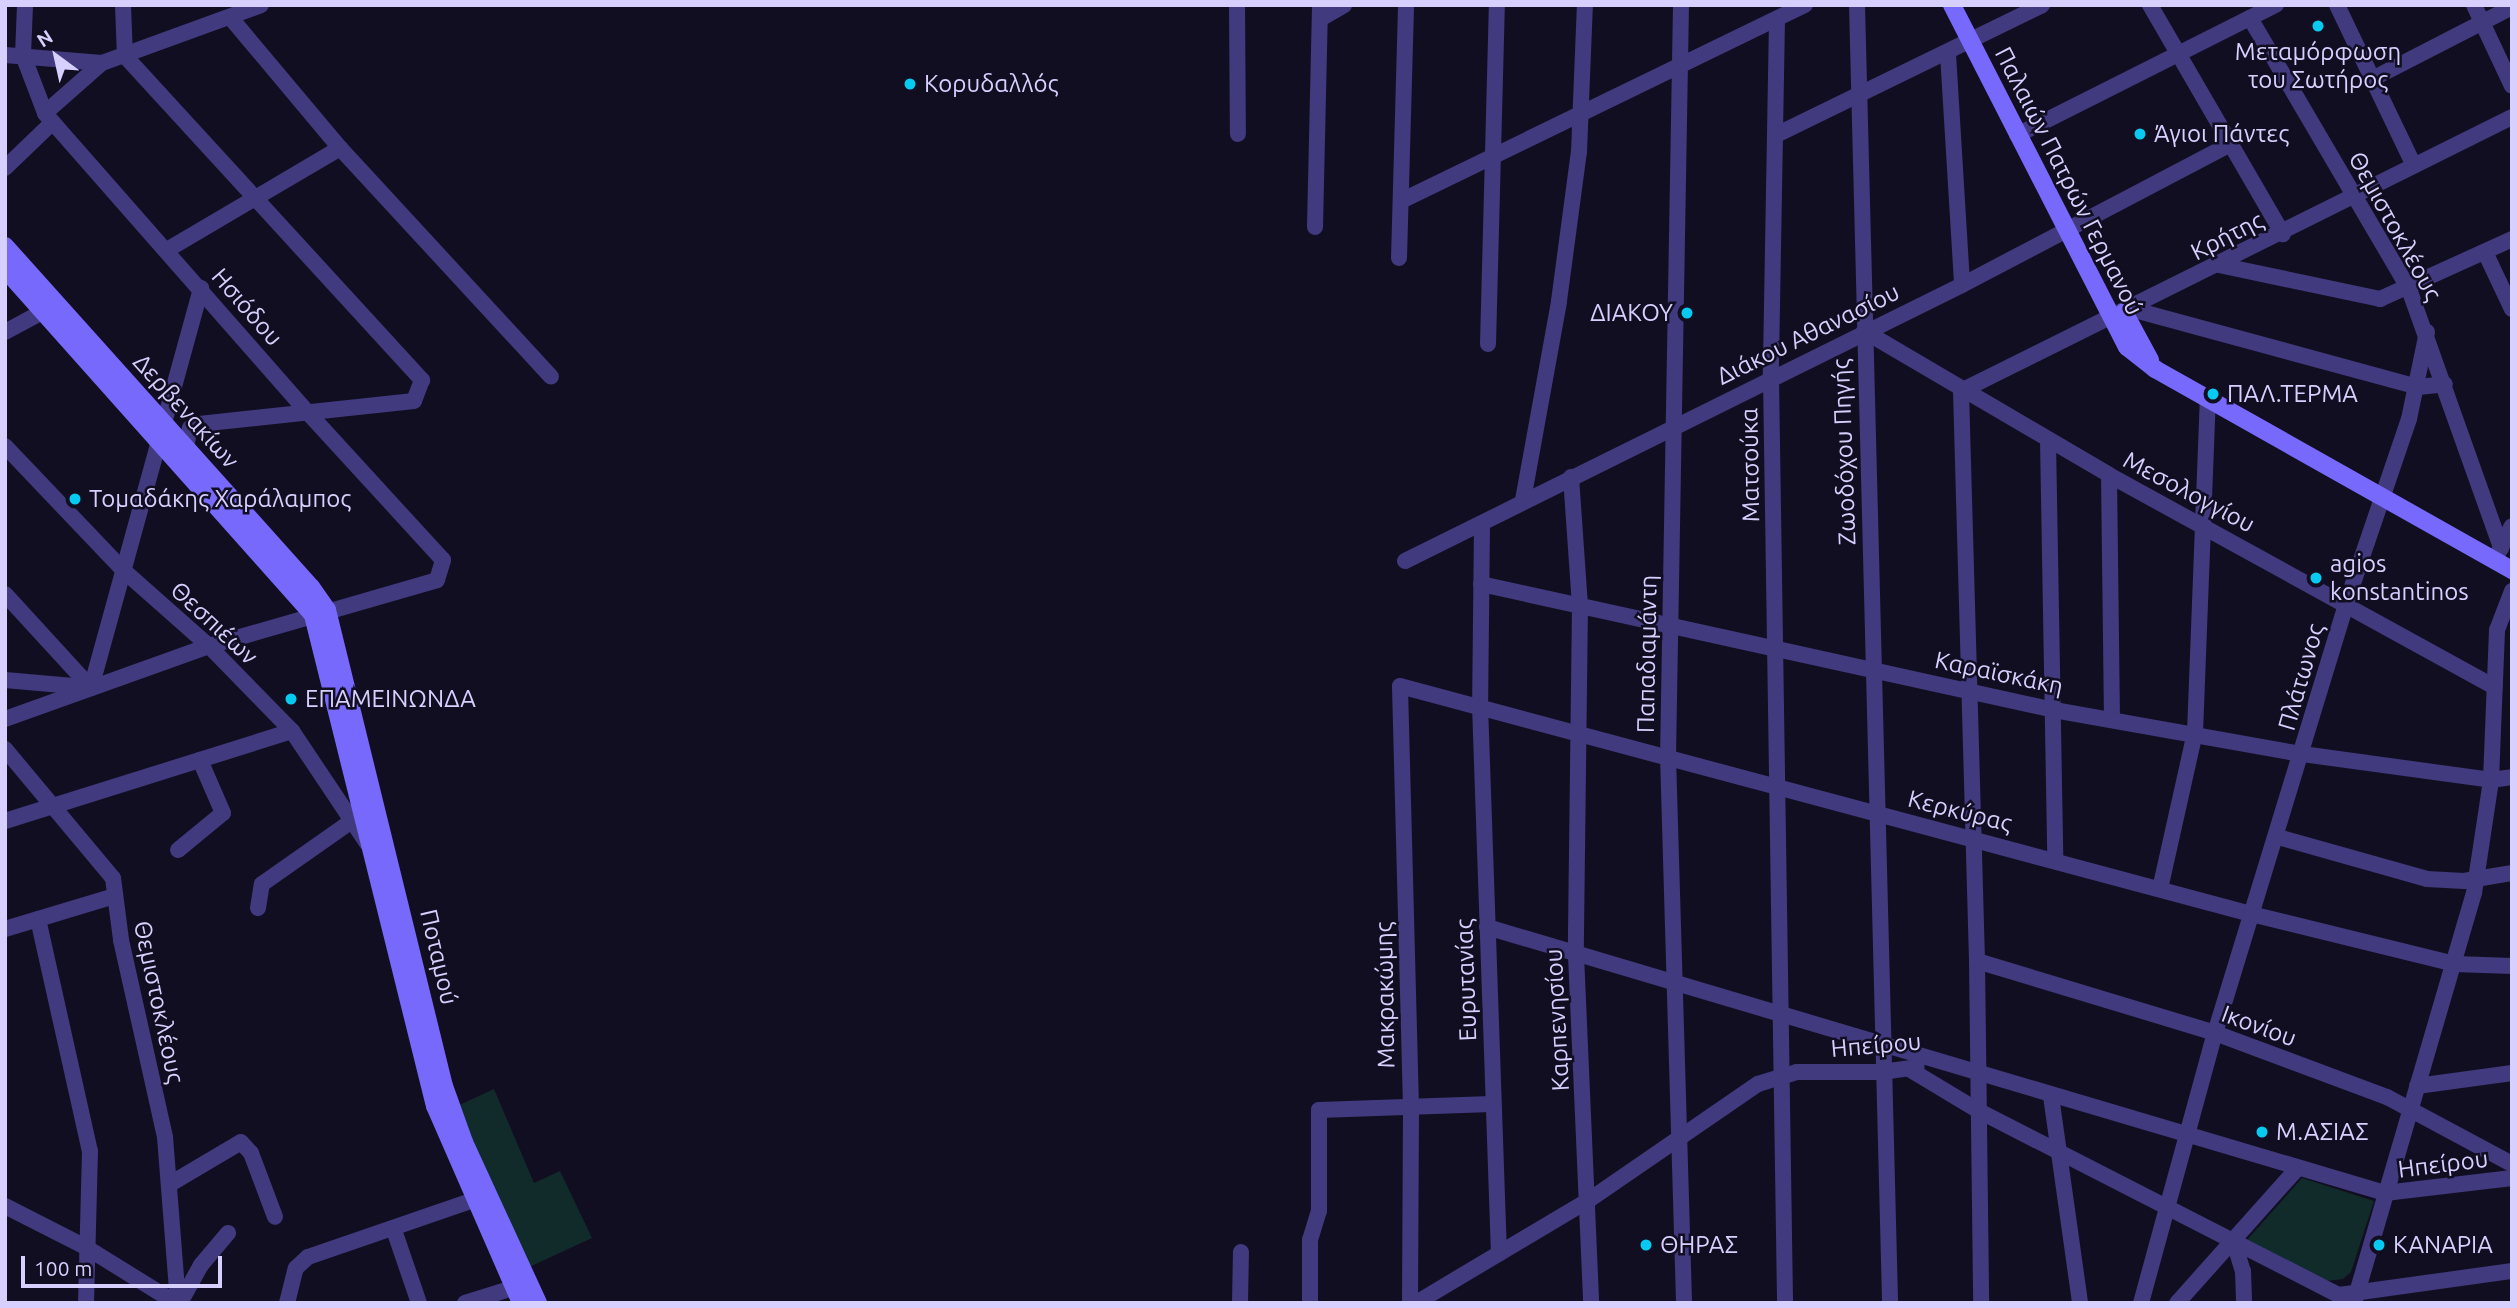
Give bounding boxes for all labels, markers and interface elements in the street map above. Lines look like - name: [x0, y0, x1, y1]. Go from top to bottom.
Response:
- marker: Μεταμόρφωση του Σωτήρος: [2310, 18, 2326, 34]
- north arrow: [21, 21, 91, 91]
- text: N: [33, 25, 57, 51]
- place label: Μεταμόρφωση του Σωτήρος: [2235, 38, 2401, 94]
- street label: Παλαιών Πατρών Γερμανού: [1989, 42, 2149, 320]
- place label: Κορυδαλλός: [924, 70, 1058, 98]
- marker: Κορυδαλλός: [902, 76, 918, 92]
- place label: Άγιοι Πάντες: [2154, 120, 2289, 148]
- marker: Άγιοι Πάντες: [2132, 126, 2148, 142]
- street label: Θεμιστοκλέους: [2342, 147, 2448, 305]
- street label: Κρήτης: [2186, 206, 2268, 266]
- street label: Ησιόδου: [205, 262, 289, 352]
- street label: Διάκου Αθανασίου: [1712, 277, 1904, 391]
- place label: ΔΙΑΚΟΥ: [1590, 299, 1673, 327]
- marker: ΔΙΑΚΟΥ: [1679, 305, 1695, 321]
- street label: Δερβενακίων: [127, 348, 245, 474]
- street label: Ζωοδόχου Πηγής: [1826, 358, 1862, 546]
- place label: ΠΑΛ.ΤΕΡΜΑ: [2227, 380, 2358, 408]
- marker: ΠΑΛ.ΤΕΡΜΑ: [2205, 386, 2221, 402]
- street label: Ματσούκα: [1735, 408, 1765, 522]
- street label: Μεσολογγίου: [2118, 445, 2260, 539]
- place label: Τομαδάκης Χαράλαμπος: [89, 485, 351, 513]
- marker: Τομαδάκης Χαράλαμπος: [67, 491, 83, 507]
- place label: agios konstantinos: [2330, 550, 2469, 606]
- marker: agios konstantinos: [2308, 570, 2324, 586]
- street label: Θεσπιέων: [164, 575, 264, 671]
- street label: Παπαδιαμάντη: [1631, 575, 1663, 733]
- street label: Πλάτωνος: [2272, 620, 2330, 734]
- street label: Καραϊσκάκη: [1932, 645, 2066, 701]
- place label: ΕΠΑΜΕΙΝΩΝΔΑ: [305, 685, 476, 713]
- marker: ΕΠΑΜΕΙΝΩΝΔΑ: [283, 691, 299, 707]
- street label: Κερκύρας: [1905, 784, 2015, 838]
- street label: Ποταμού: [414, 907, 464, 1007]
- street label: Θεμιστοκλέους: [128, 918, 190, 1086]
- street label: Ευρυτανίας: [1449, 918, 1483, 1042]
- street label: Μακρακώμης: [1369, 921, 1401, 1069]
- street label: Καρπενησίου: [1539, 948, 1575, 1092]
- street label: Ικονίου: [2218, 999, 2300, 1053]
- street label: Ηπείρου: [1830, 1027, 1922, 1063]
- place label: Μ.ΑΣΙΑΣ: [2276, 1118, 2369, 1146]
- marker: Μ.ΑΣΙΑΣ: [2254, 1124, 2270, 1140]
- street label: Ηπείρου: [2396, 1144, 2490, 1184]
- place label: ΘΗΡΑΣ: [1660, 1231, 1738, 1259]
- place label: ΚΑΝΑΡΙΑ: [2393, 1231, 2493, 1259]
- marker: ΘΗΡΑΣ: [1638, 1237, 1654, 1253]
- marker: ΚΑΝΑΡΙΑ: [2371, 1237, 2387, 1253]
- scale bar: [24, 1242, 226, 1286]
- text: 100 m: [34, 1256, 92, 1280]

